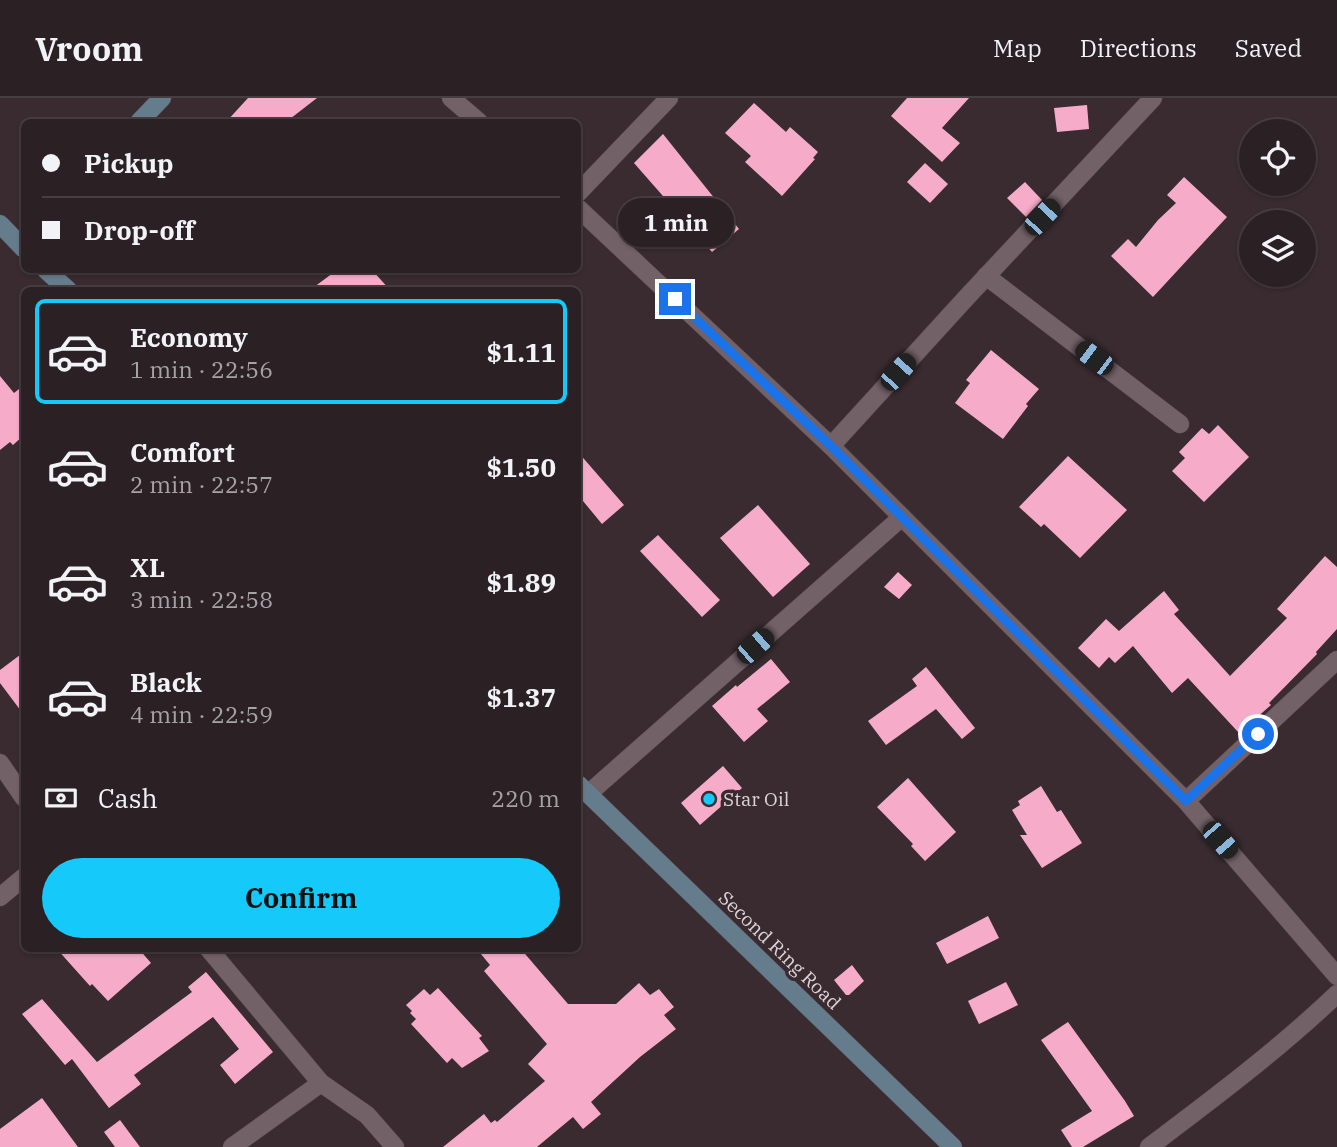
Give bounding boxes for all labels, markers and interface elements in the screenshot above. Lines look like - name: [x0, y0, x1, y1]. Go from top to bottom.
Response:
- text: Vroom: [35, 27, 143, 70]
- text: Map: [993, 32, 1042, 64]
- text: Directions: [1080, 32, 1197, 64]
- text: Saved: [1235, 32, 1302, 64]
- map controls: [1239, 119, 1316, 287]
- button: locate: [1239, 119, 1316, 196]
- text: Pickup: [84, 146, 174, 180]
- car: [1020, 194, 1065, 240]
- callout: 1 min: [617, 198, 733, 246]
- text: 1 min: [644, 207, 708, 237]
- button: layers: [1239, 210, 1316, 287]
- text: Drop-off: [84, 213, 195, 247]
- route end: [659, 283, 691, 315]
- icon: car: [46, 320, 109, 383]
- text: Economy: [130, 320, 248, 354]
- text: $1.11: [486, 335, 556, 369]
- car: [1071, 337, 1118, 379]
- car: [877, 349, 920, 395]
- text: 1 min · 22:56: [130, 354, 273, 384]
- icon: car: [46, 435, 109, 498]
- text: Comfort: [130, 435, 235, 469]
- text: $1.50: [486, 450, 556, 484]
- text: 2 min · 22:57: [130, 469, 273, 499]
- icon: car: [46, 550, 109, 613]
- text: XL: [130, 550, 165, 584]
- text: $1.89: [486, 565, 556, 599]
- text: 3 min · 22:58: [130, 584, 273, 614]
- car: [733, 624, 778, 668]
- icon: car: [46, 665, 109, 728]
- text: Black: [130, 665, 202, 699]
- text: $1.37: [486, 680, 556, 714]
- text: 4 min · 22:59: [130, 699, 273, 729]
- route start: [1242, 718, 1274, 750]
- icon: cash: [42, 779, 80, 817]
- text: Cash: [98, 781, 158, 815]
- text: 220 m: [491, 783, 560, 813]
- place label: Star Oil: [723, 787, 790, 811]
- marker: Star Oil: [701, 791, 717, 807]
- car: [1199, 817, 1242, 863]
- button: Confirm: [42, 858, 560, 938]
- street label: Second Ring Road: [714, 886, 846, 1014]

